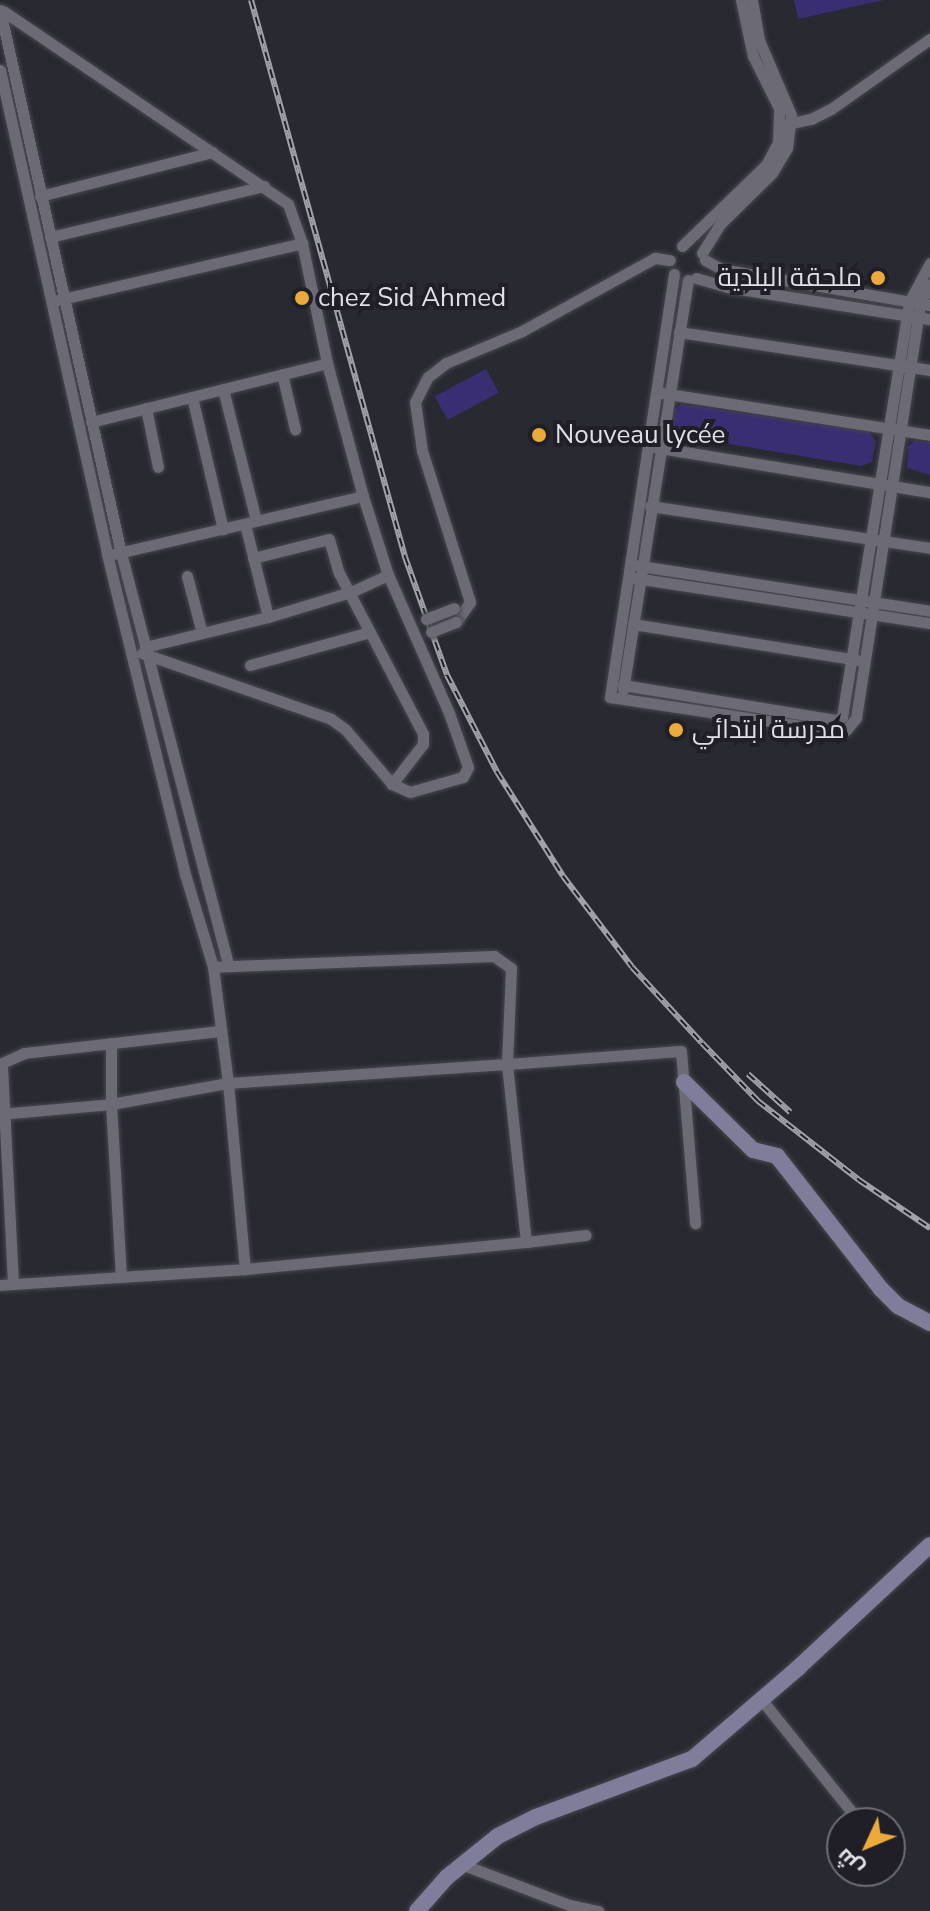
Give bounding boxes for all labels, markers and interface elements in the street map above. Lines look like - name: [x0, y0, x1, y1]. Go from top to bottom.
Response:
- place label: ملحقة البلدية: [718, 262, 862, 294]
- marker: ملحقة البلدية: [869, 269, 887, 287]
- place label: chez Sid Ahmed: [318, 282, 506, 314]
- marker: chez Sid Ahmed: [293, 289, 311, 307]
- place label: Nouveau lycée: [555, 419, 725, 451]
- marker: Nouveau lycée: [530, 426, 548, 444]
- place label: مدرسة ابتدائي: [692, 714, 845, 746]
- marker: مدرسة ابتدائي: [667, 721, 685, 739]
- north arrow: [826, 1807, 906, 1887]
- text: ش: [830, 1842, 871, 1883]

